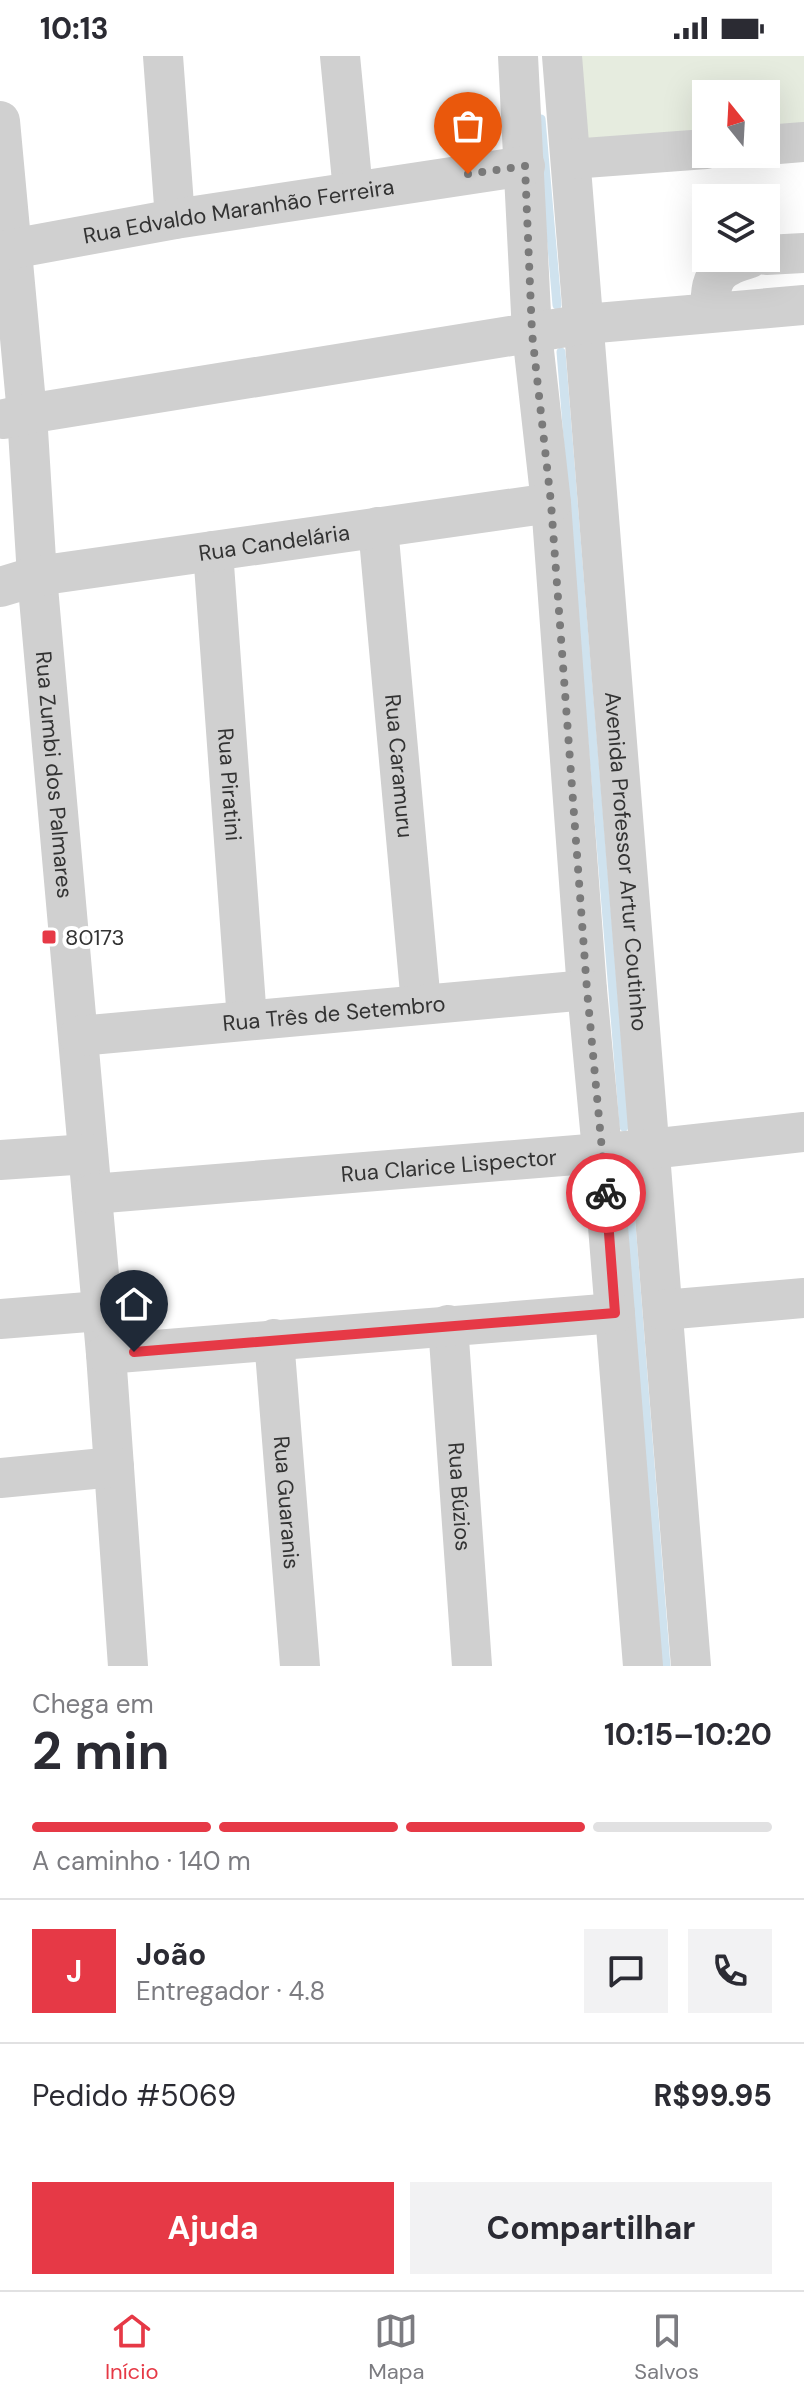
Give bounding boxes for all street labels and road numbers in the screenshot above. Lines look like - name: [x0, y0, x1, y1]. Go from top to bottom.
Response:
- street label: Rua Edvaldo Maranhão Ferreira: [81, 172, 396, 250]
- street label: Rua Candelária: [197, 517, 352, 567]
- street label: Rua Zumbi dos Palmares: [29, 650, 80, 900]
- street label: Avenida Professor Artur Coutinho: [598, 691, 655, 1032]
- street label: Rua Caramuru: [379, 693, 420, 839]
- street label: Rua Piratini: [211, 727, 248, 842]
- street label: Rua Três de Setembro: [221, 988, 447, 1037]
- street label: Rua Clarice Lispector: [340, 1142, 558, 1188]
- street label: Rua Guaranis: [267, 1435, 307, 1570]
- street label: Rua Búzios: [442, 1441, 478, 1552]

